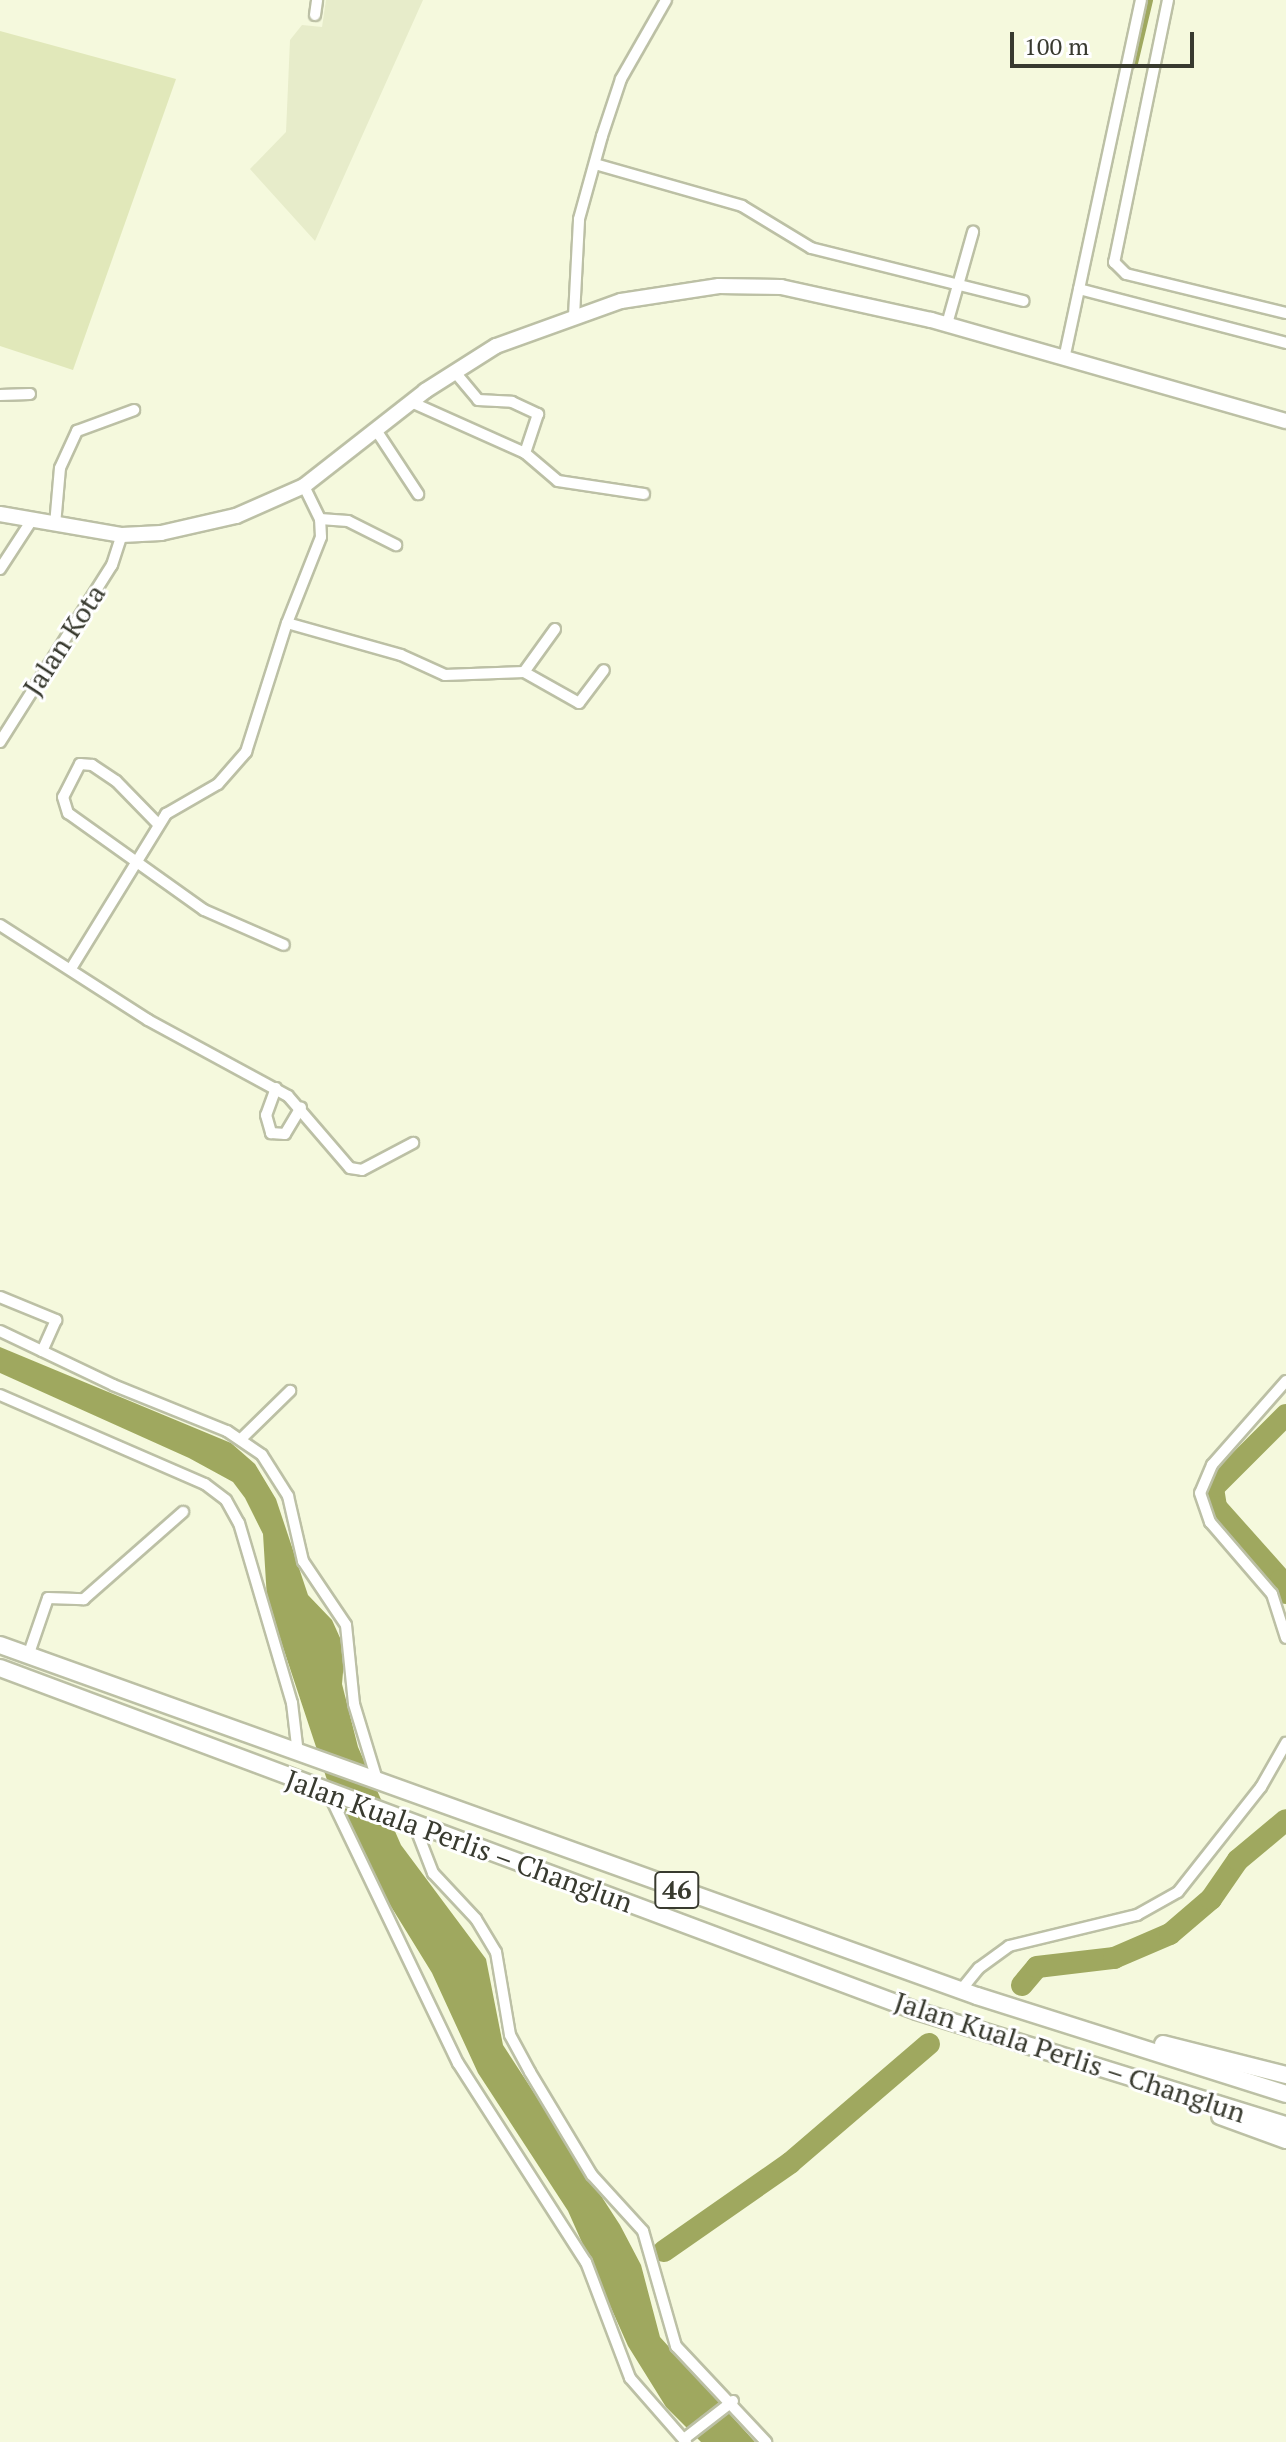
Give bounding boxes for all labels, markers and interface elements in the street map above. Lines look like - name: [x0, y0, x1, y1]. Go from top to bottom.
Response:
- scale bar: [1014, 16, 1198, 66]
- text: 100 m: [1024, 30, 1089, 62]
- street label: Jalan Kota: [16, 578, 112, 702]
- street label: Jalan Kuala Perlis – Changlun: [280, 1762, 638, 1920]
- road number: 46: [653, 1868, 701, 1912]
- street label: Jalan Kuala Perlis – Changlun: [889, 1984, 1251, 2130]

